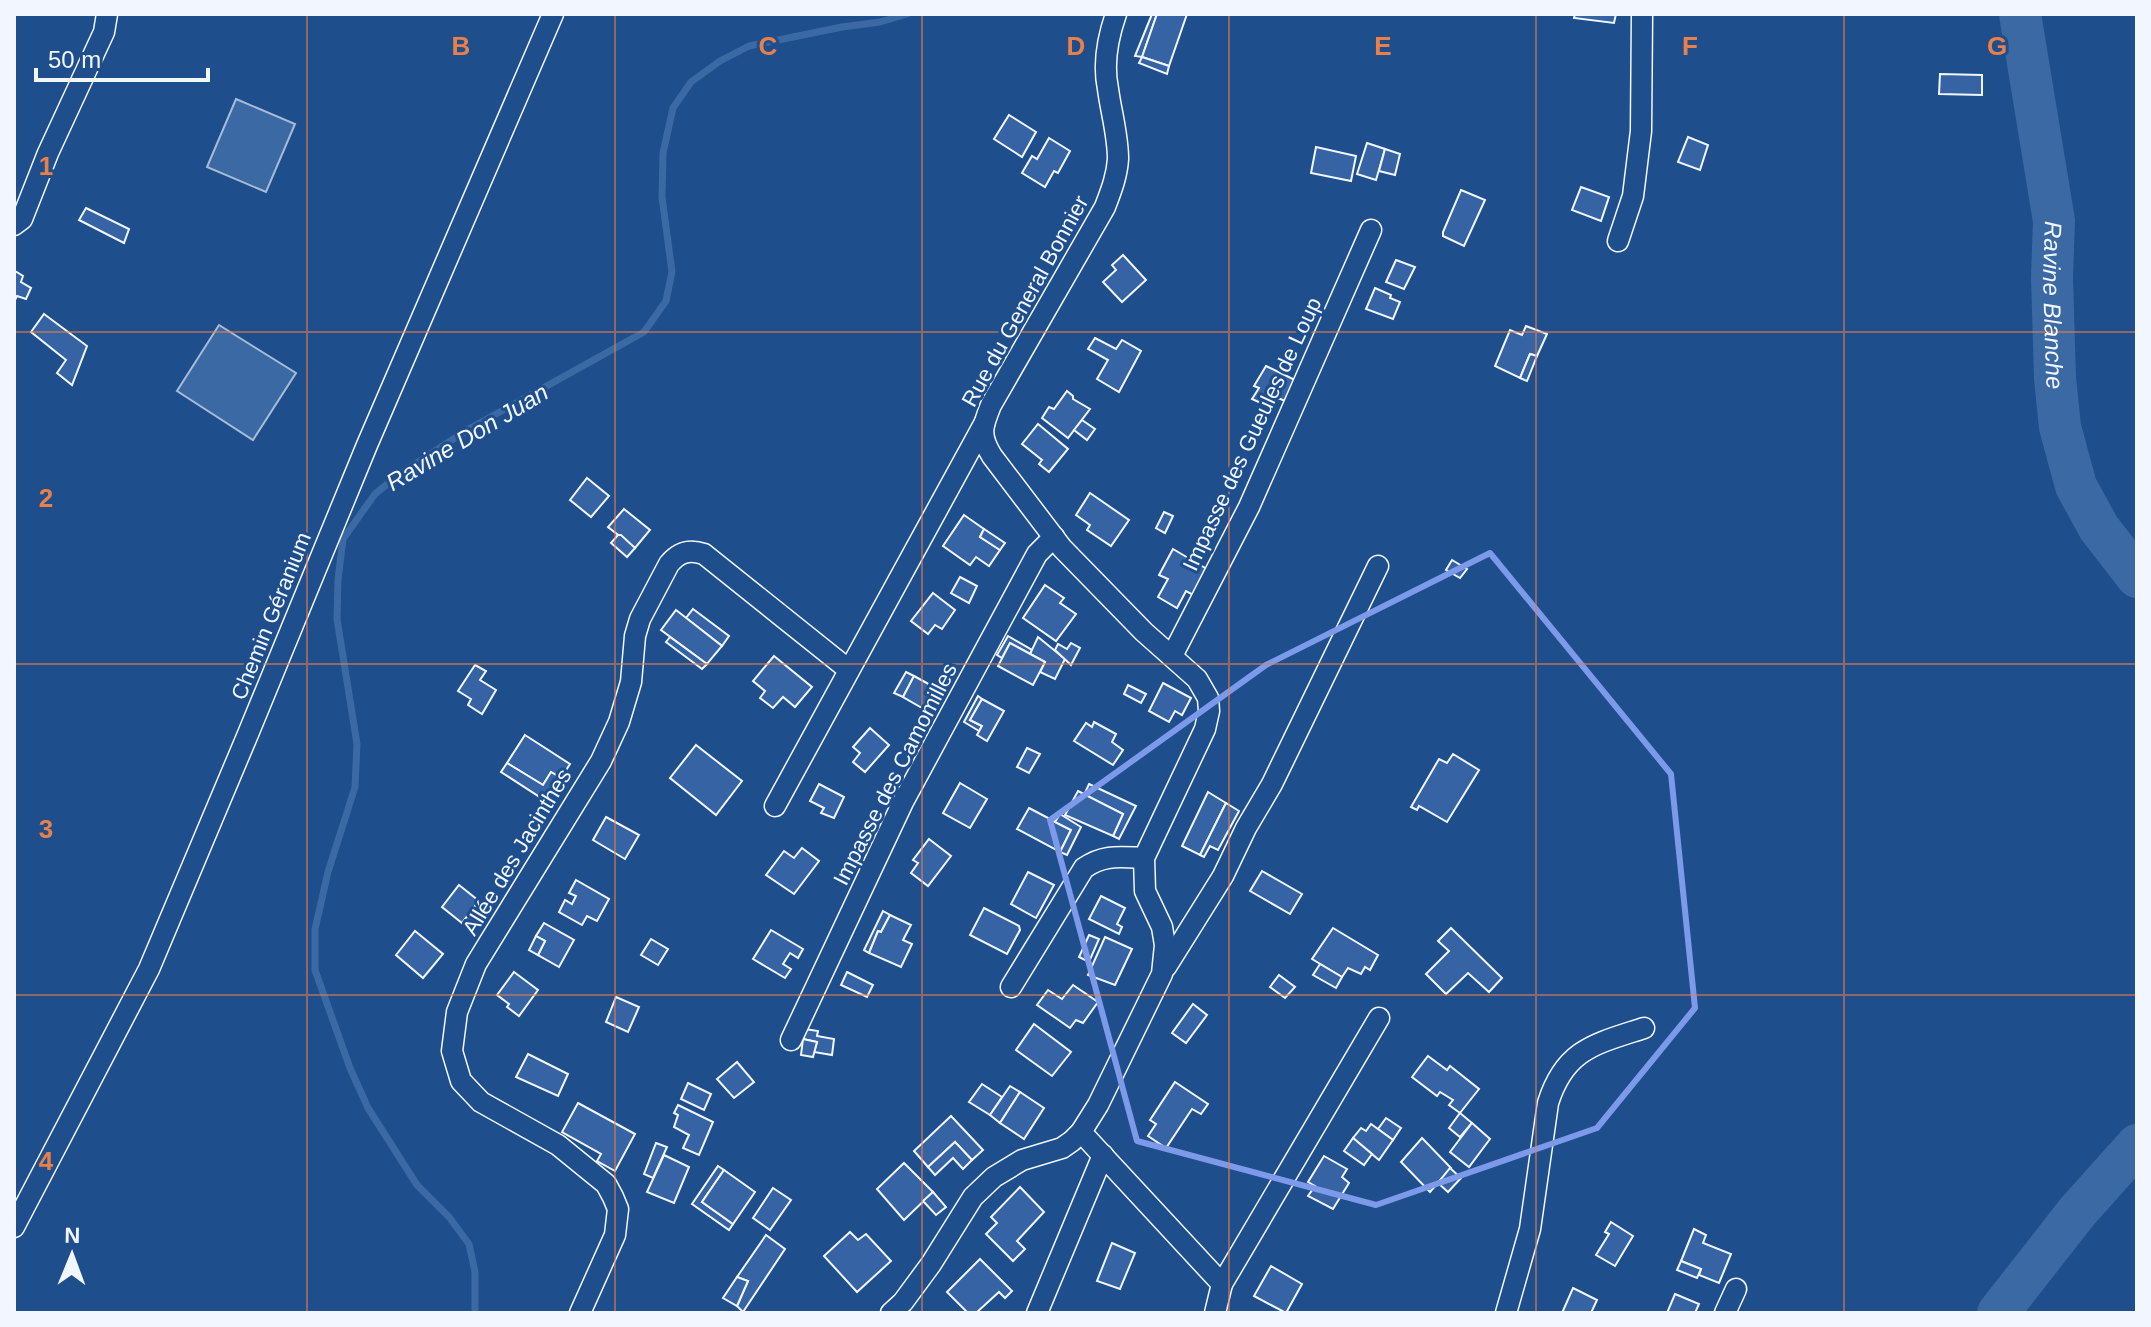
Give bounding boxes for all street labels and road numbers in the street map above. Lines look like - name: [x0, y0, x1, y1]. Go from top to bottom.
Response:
- street label: Rue du General Bonnier: [957, 191, 1093, 411]
- street label: Impasse des Gueules de Loup: [1178, 293, 1326, 575]
- street label: Chemin Géranium: [226, 529, 316, 703]
- street label: Impasse des Camomilles: [828, 659, 962, 889]
- street label: Allée des Jacinthes: [457, 764, 577, 940]

